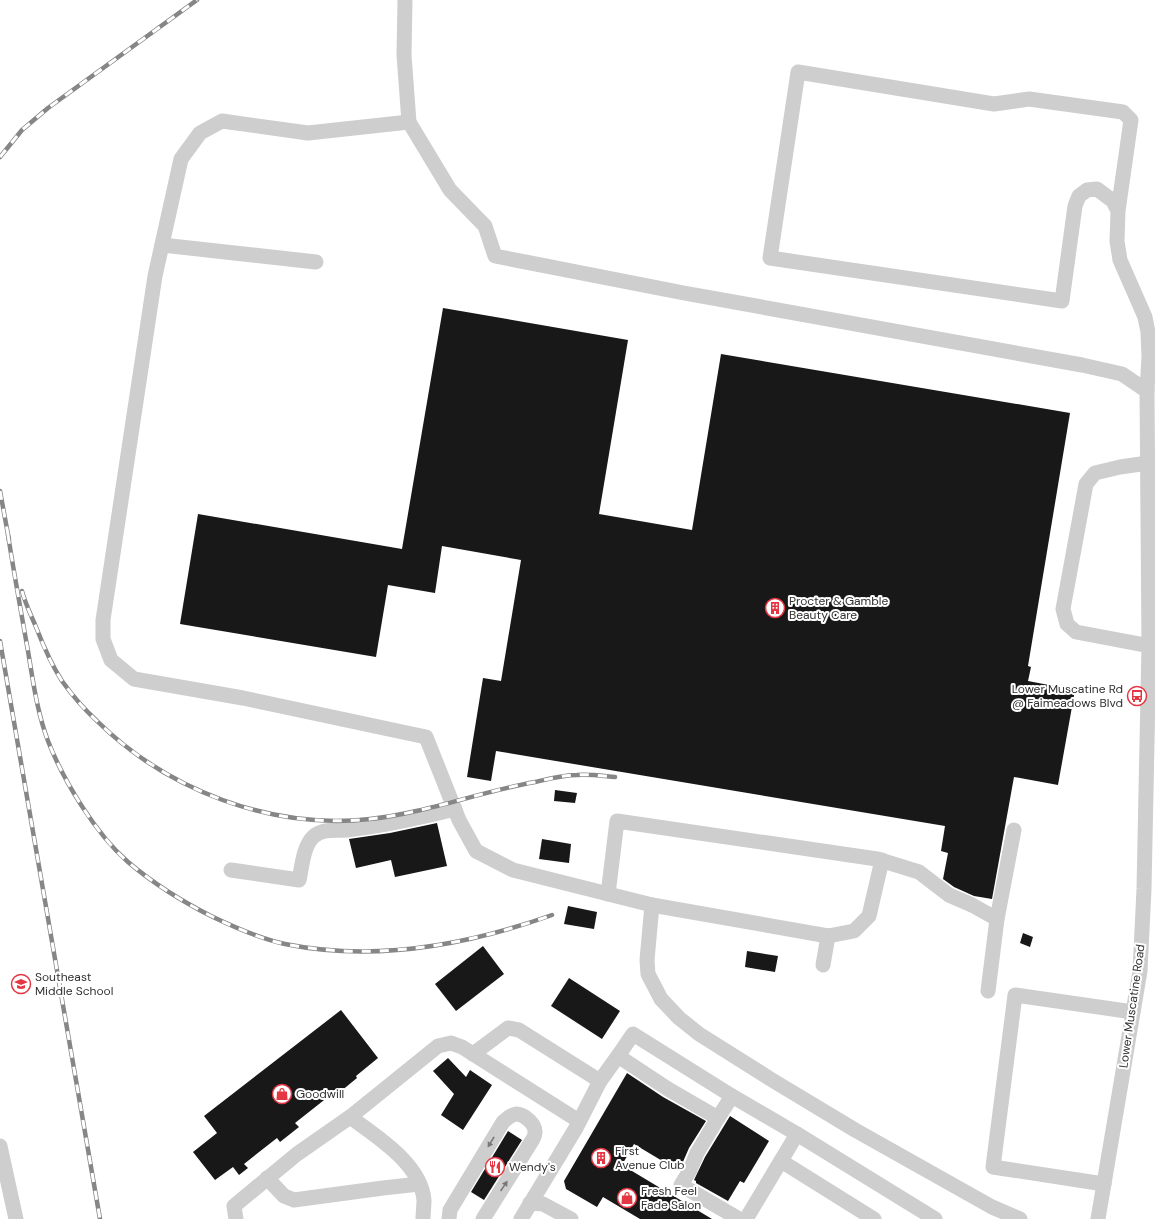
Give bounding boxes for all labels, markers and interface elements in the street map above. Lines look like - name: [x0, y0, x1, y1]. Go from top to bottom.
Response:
- place label: Procter & Gamble Beauty Care: [789, 593, 888, 623]
- building icon: Procter & Gamble Beauty Care: [764, 597, 786, 619]
- place label: Lower Muscatine Rd @ Faimeadows Blvd: [1012, 681, 1123, 711]
- bus stop icon: Lower Muscatine Rd @ Faimeadows Blvd: [1126, 685, 1148, 707]
- street label: Lower Muscatine Road: [1115, 943, 1149, 1069]
- place label: Southeast Middle School: [35, 969, 113, 999]
- school or university icon: Southeast Middle School: [10, 973, 32, 995]
- shop icon: Goodwill: [271, 1083, 293, 1105]
- place label: Goodwill: [296, 1086, 344, 1102]
- one-way arrow: [487, 1137, 495, 1147]
- place label: First Avenue Club: [615, 1143, 685, 1173]
- building icon: First Avenue Club: [590, 1147, 612, 1169]
- restaurant icon: Wendy's: [484, 1156, 506, 1178]
- place label: Wendy's: [509, 1159, 556, 1175]
- one-way arrow: [500, 1181, 508, 1191]
- place label: Fresh Feel Fade Salon: [641, 1183, 701, 1213]
- shop icon: Fresh Feel Fade Salon: [616, 1187, 638, 1209]

